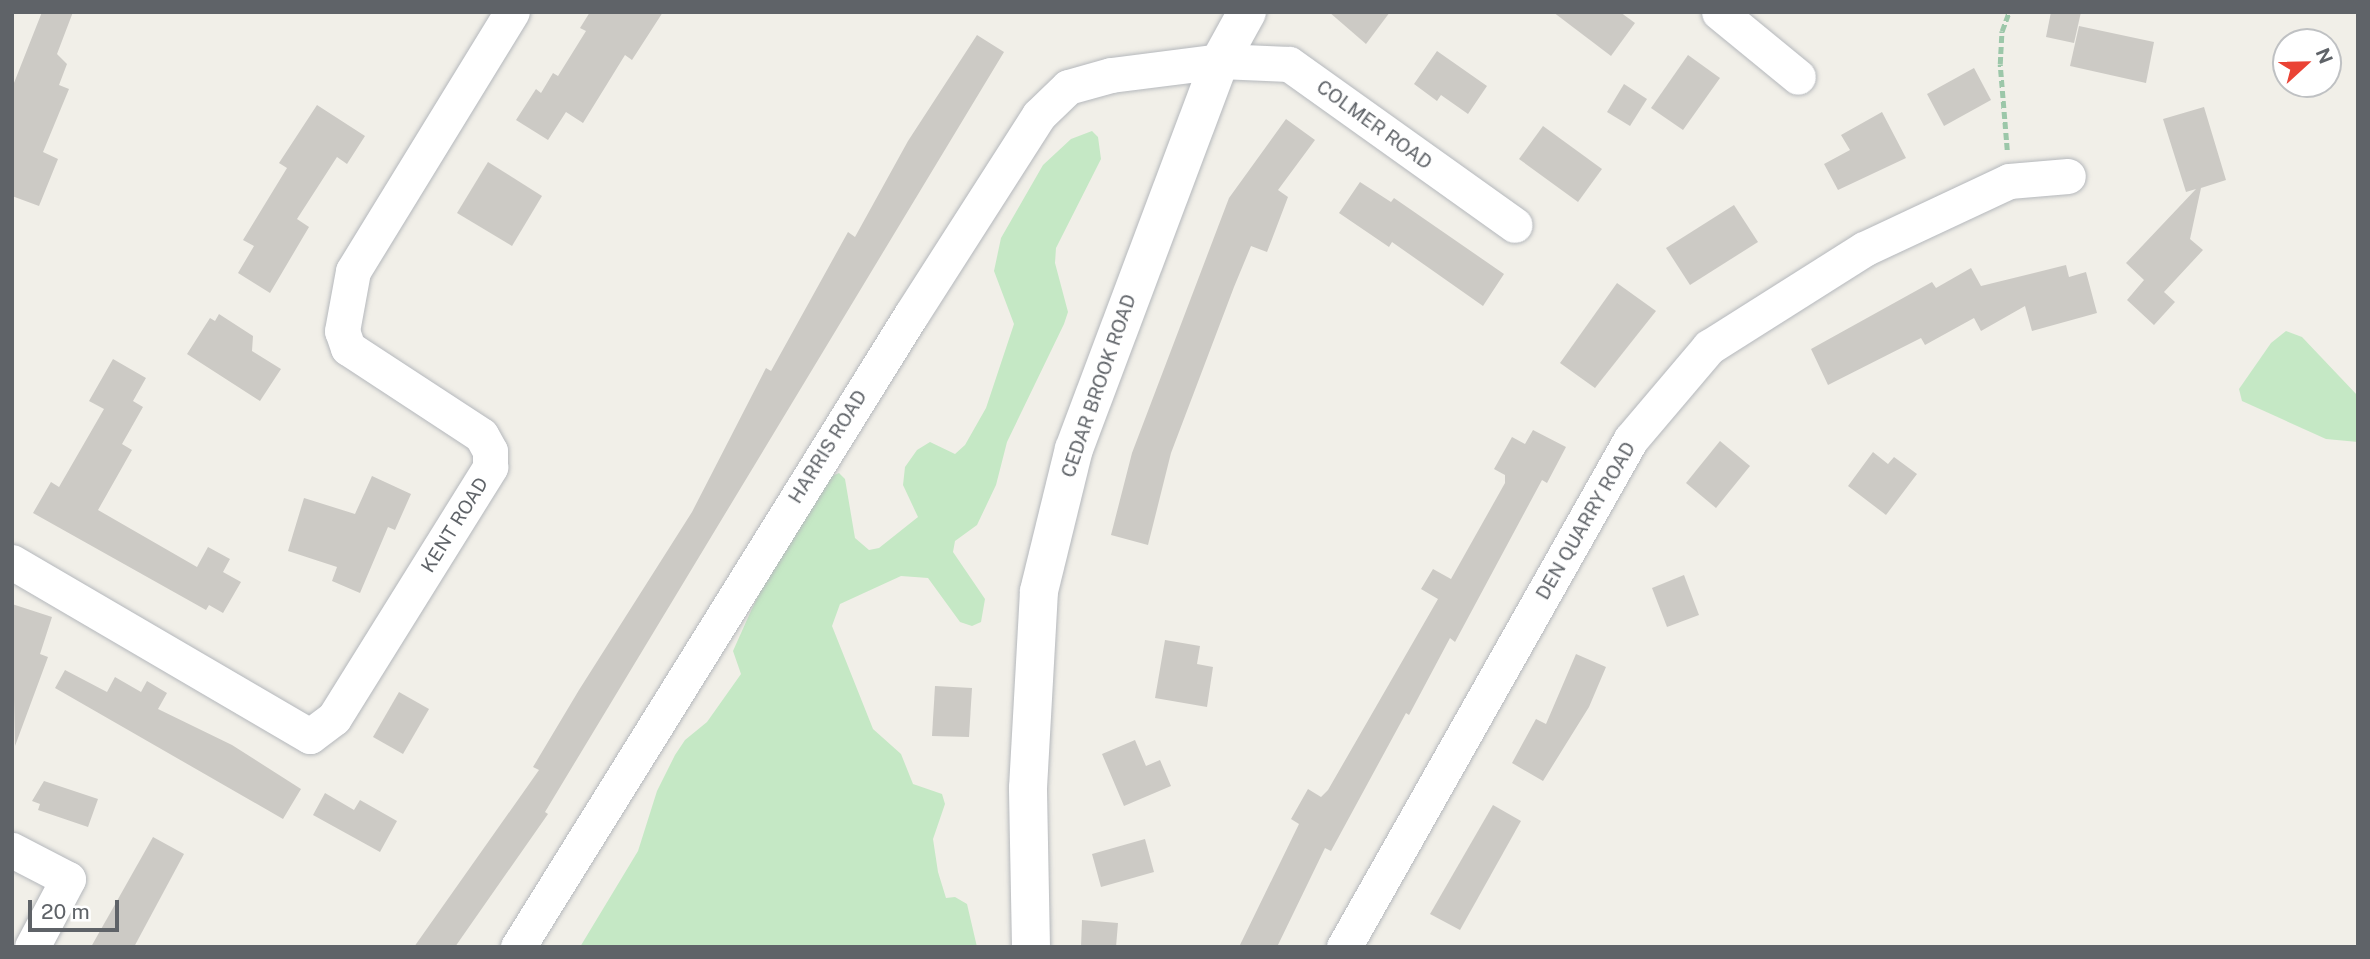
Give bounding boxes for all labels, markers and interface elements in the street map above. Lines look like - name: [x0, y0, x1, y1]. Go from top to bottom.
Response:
- north arrow: [2272, 28, 2342, 98]
- text: N: [2312, 45, 2338, 67]
- street label: COLMER ROAD: [1312, 76, 1436, 174]
- street label: CEDAR BROOK ROAD: [1057, 291, 1141, 481]
- street label: HARRIS ROAD: [784, 386, 872, 508]
- street label: DEN QUARRY ROAD: [1532, 438, 1640, 604]
- street label: KENT ROAD: [417, 473, 493, 577]
- scale bar: [32, 886, 122, 930]
- text: 20 m: [41, 899, 90, 924]

